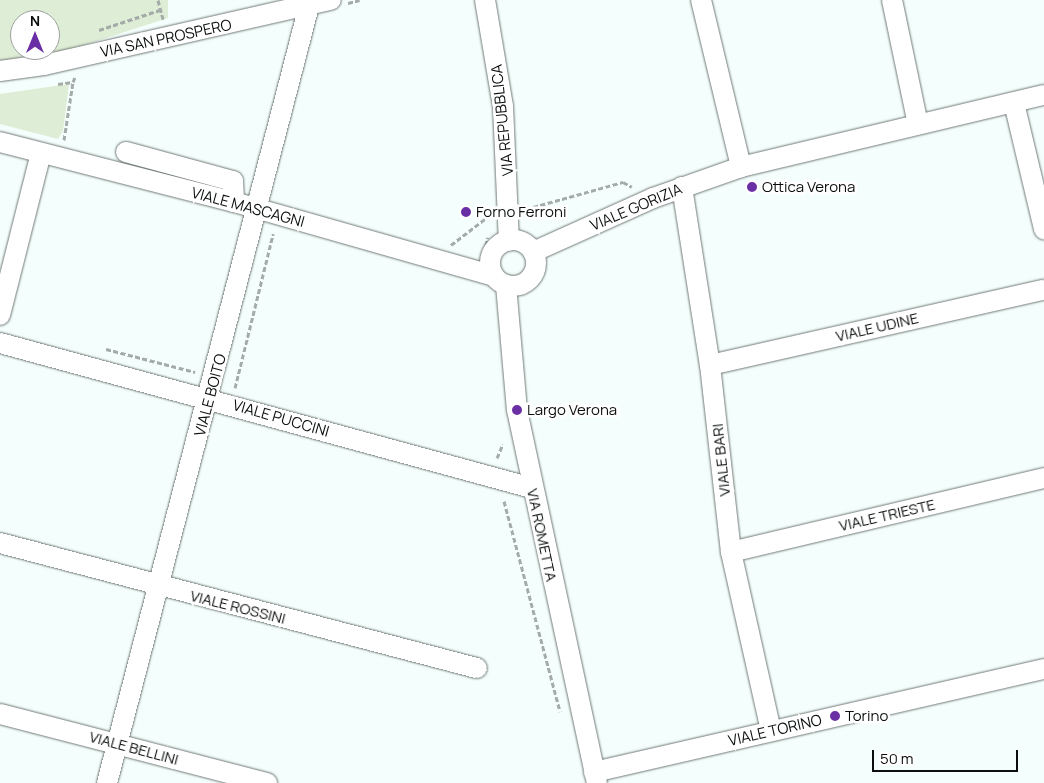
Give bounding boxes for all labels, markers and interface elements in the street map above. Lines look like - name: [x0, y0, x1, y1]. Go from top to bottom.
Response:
- north arrow: [10, 10, 60, 60]
- text: N: [30, 11, 40, 30]
- street label: VIA SAN PROSPERO: [99, 15, 233, 61]
- street label: VIA REPUBBLICA: [487, 63, 517, 177]
- place label: Ottica Verona: [762, 178, 855, 196]
- street label: VIALE GORIZIA: [587, 180, 685, 234]
- marker: Ottica Verona: [746, 181, 758, 193]
- street label: VIALE MASCAGNI: [190, 183, 306, 231]
- place label: Forno Ferroni: [476, 203, 566, 221]
- marker: Forno Ferroni: [460, 206, 472, 218]
- street label: VIALE UDINE: [834, 309, 920, 345]
- street label: VIALE BOITO: [190, 352, 230, 438]
- street label: VIALE PUCCINI: [231, 396, 331, 440]
- place label: Largo Verona: [527, 401, 617, 419]
- marker: Largo Verona: [511, 404, 523, 416]
- street label: VIALE BARI: [708, 423, 734, 497]
- street label: VIA ROMETTA: [523, 487, 561, 583]
- street label: VIALE TRIESTE: [837, 495, 937, 535]
- street label: VIALE ROSSINI: [188, 586, 288, 628]
- place label: Torino: [845, 707, 888, 725]
- marker: Torino: [829, 710, 841, 722]
- street label: VIALE TORINO: [727, 711, 823, 749]
- street label: VIALE BELLINI: [87, 727, 181, 769]
- scale bar: [874, 740, 1020, 772]
- text: 50 m: [880, 748, 914, 769]

